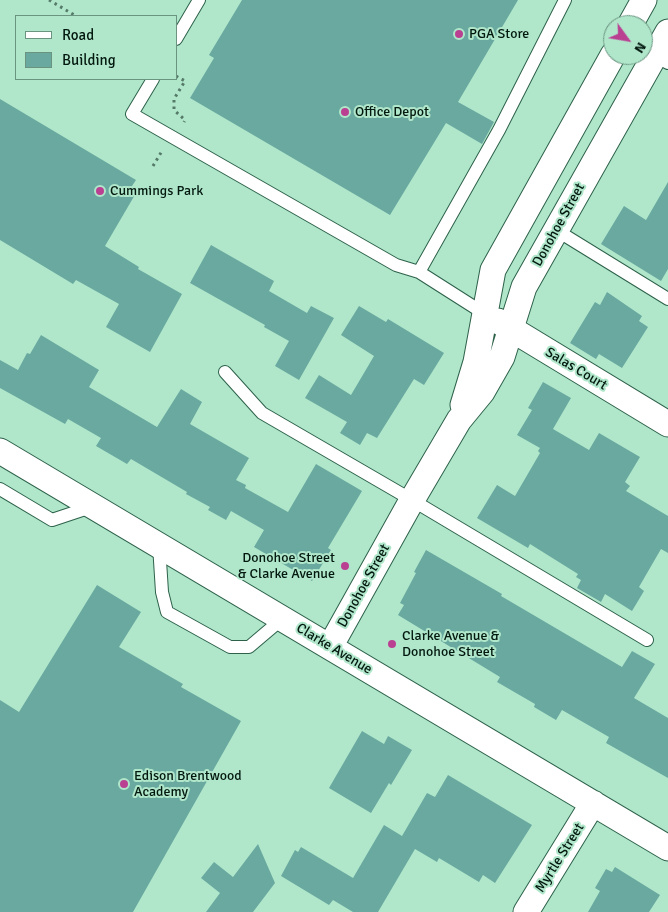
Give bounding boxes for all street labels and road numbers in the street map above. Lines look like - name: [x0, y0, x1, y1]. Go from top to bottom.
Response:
- street label: Donohoe Street: [529, 180, 589, 270]
- street label: Salas Court: [542, 344, 610, 394]
- street label: Donohoe Street: [334, 541, 394, 631]
- street label: Clarke Avenue: [293, 620, 375, 678]
- street label: Myrtle Street: [532, 820, 588, 896]

